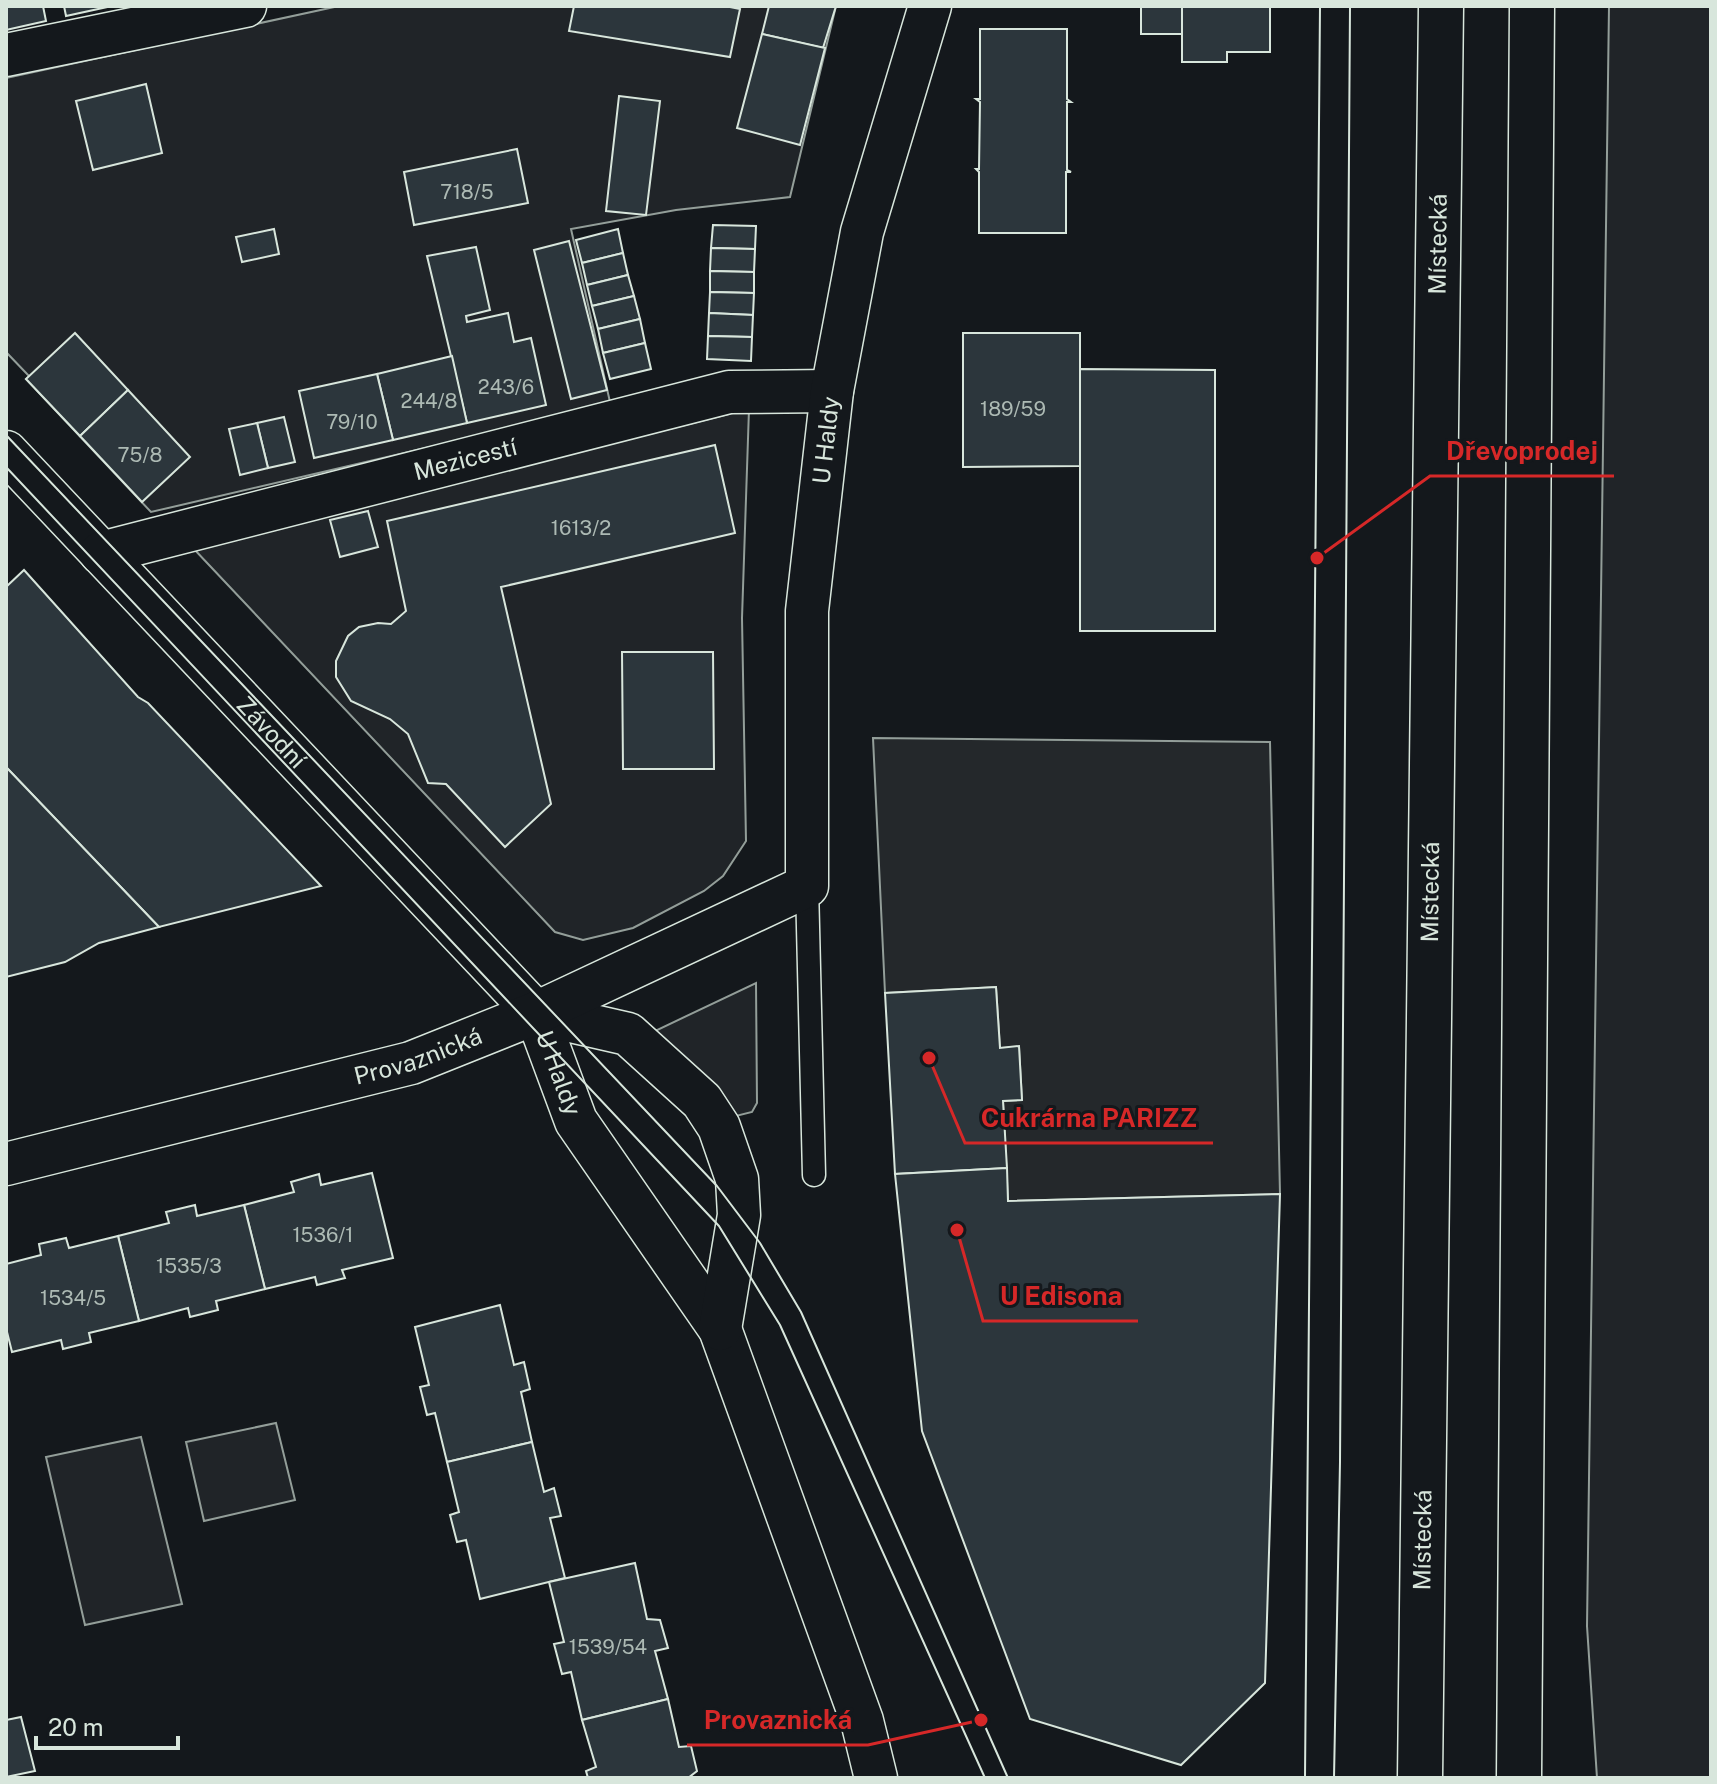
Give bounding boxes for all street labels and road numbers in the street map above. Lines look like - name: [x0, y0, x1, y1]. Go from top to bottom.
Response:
- street label: Místecká: [1423, 193, 1452, 295]
- street label: U Haldy: [807, 395, 844, 486]
- street label: Mezicestí: [410, 432, 521, 485]
- street label: Závodní: [231, 690, 313, 774]
- street label: Místecká: [1415, 841, 1444, 943]
- street label: Provaznická: [351, 1021, 486, 1090]
- street label: U Haldy: [531, 1027, 588, 1119]
- street label: Místecká: [1407, 1489, 1436, 1591]

